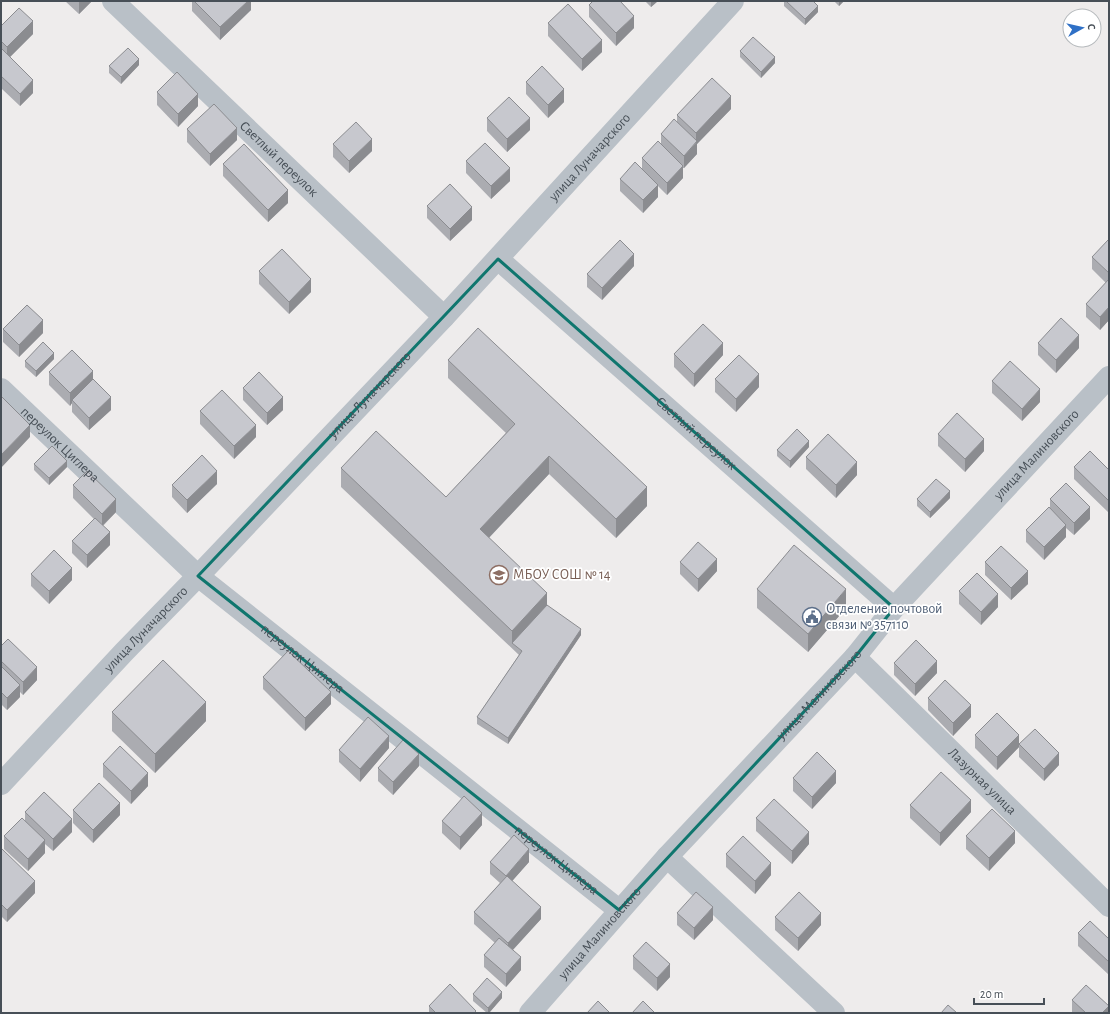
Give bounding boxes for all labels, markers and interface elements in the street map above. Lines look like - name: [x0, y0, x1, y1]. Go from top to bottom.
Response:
- north arrow: [1062, 8, 1102, 48]
- text: С: [1086, 23, 1097, 30]
- street label: улица Луначарского: [546, 111, 633, 205]
- street label: Светлый переулок: [237, 119, 321, 200]
- street label: улица Луначарского: [325, 349, 414, 442]
- street label: Светлый переулок: [653, 394, 740, 473]
- street label: переулок Циглера: [18, 404, 102, 486]
- street label: улица Малиновского: [991, 407, 1082, 503]
- school or university icon: МБОУ СОШ № 14: [488, 564, 510, 586]
- place label: МБОУ СОШ № 14: [513, 568, 611, 582]
- street label: улица Луначарского: [101, 584, 191, 676]
- place label: Отделение почтовой связи № 357110: [826, 602, 943, 632]
- public building icon: Отделение почтовой связи № 357110: [801, 606, 823, 628]
- street label: переулок Циглера: [258, 622, 347, 697]
- street label: улица Малиновского: [773, 647, 865, 743]
- street label: Лазурная улица: [945, 745, 1019, 818]
- street label: переулок Циглера: [512, 823, 601, 898]
- street label: улица Малиновского: [555, 884, 644, 983]
- scale bar: [974, 980, 1044, 1006]
- text: 20 m: [980, 988, 1003, 1000]

